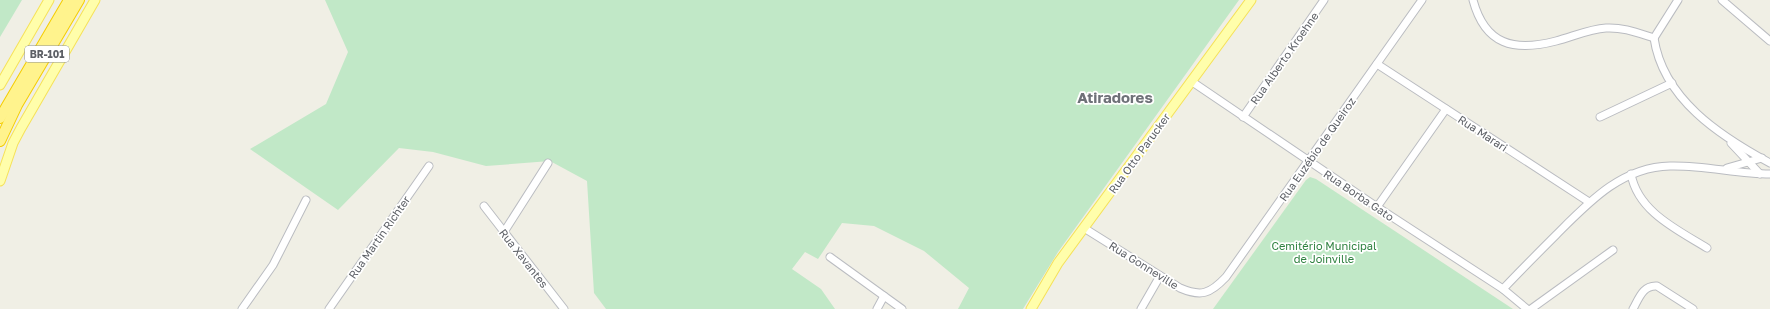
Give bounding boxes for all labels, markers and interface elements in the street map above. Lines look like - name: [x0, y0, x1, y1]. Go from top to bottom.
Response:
- street label: Rua Alberto Kroehne: [1247, 9, 1321, 107]
- road number: BR-101: [25, 46, 69, 62]
- district label: Atiradores: [1077, 88, 1153, 106]
- street label: Rua Euzébio de Queiroz: [1276, 94, 1358, 203]
- street label: Rua Otto Parucker: [1106, 110, 1173, 196]
- street label: Rua Marari: [1456, 112, 1510, 154]
- street label: Rua Borba Gato: [1321, 167, 1397, 223]
- street label: Rua Martin Richter: [346, 193, 413, 281]
- street label: Rua Xavantes: [497, 226, 551, 290]
- street label: Rua Gonneville: [1107, 238, 1181, 292]
- park label: Cemitério Municipal de Joinville: [1271, 239, 1377, 265]

